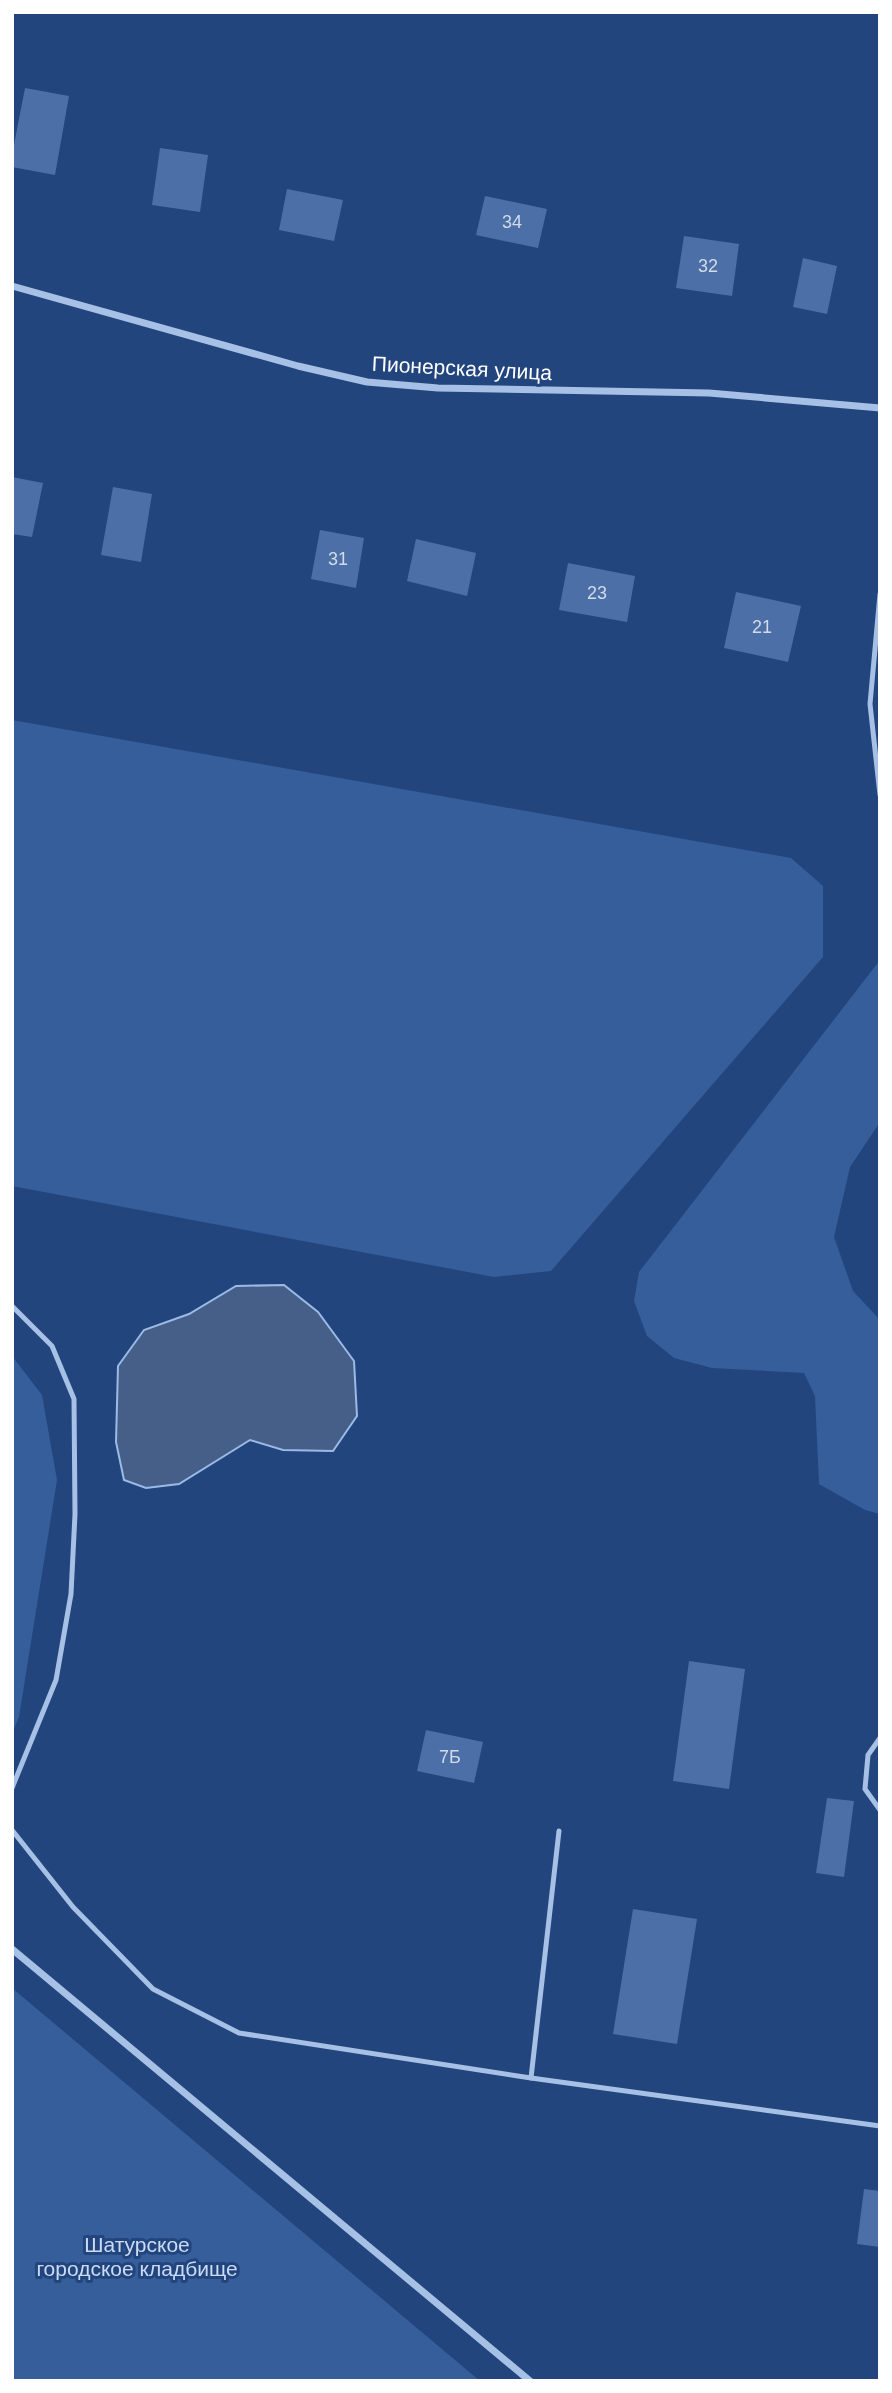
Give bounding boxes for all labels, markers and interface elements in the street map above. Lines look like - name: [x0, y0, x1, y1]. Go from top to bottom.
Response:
- house number: 34: [502, 212, 522, 232]
- house number: 32: [698, 256, 718, 276]
- street label: Пионерская улица: [371, 352, 553, 384]
- house number: 31: [328, 549, 348, 569]
- house number: 23: [587, 583, 607, 603]
- house number: 21: [752, 617, 772, 637]
- house number: 7Б: [439, 1747, 461, 1767]
- park label: Шатурское городское кладбище: [36, 2233, 238, 2280]

